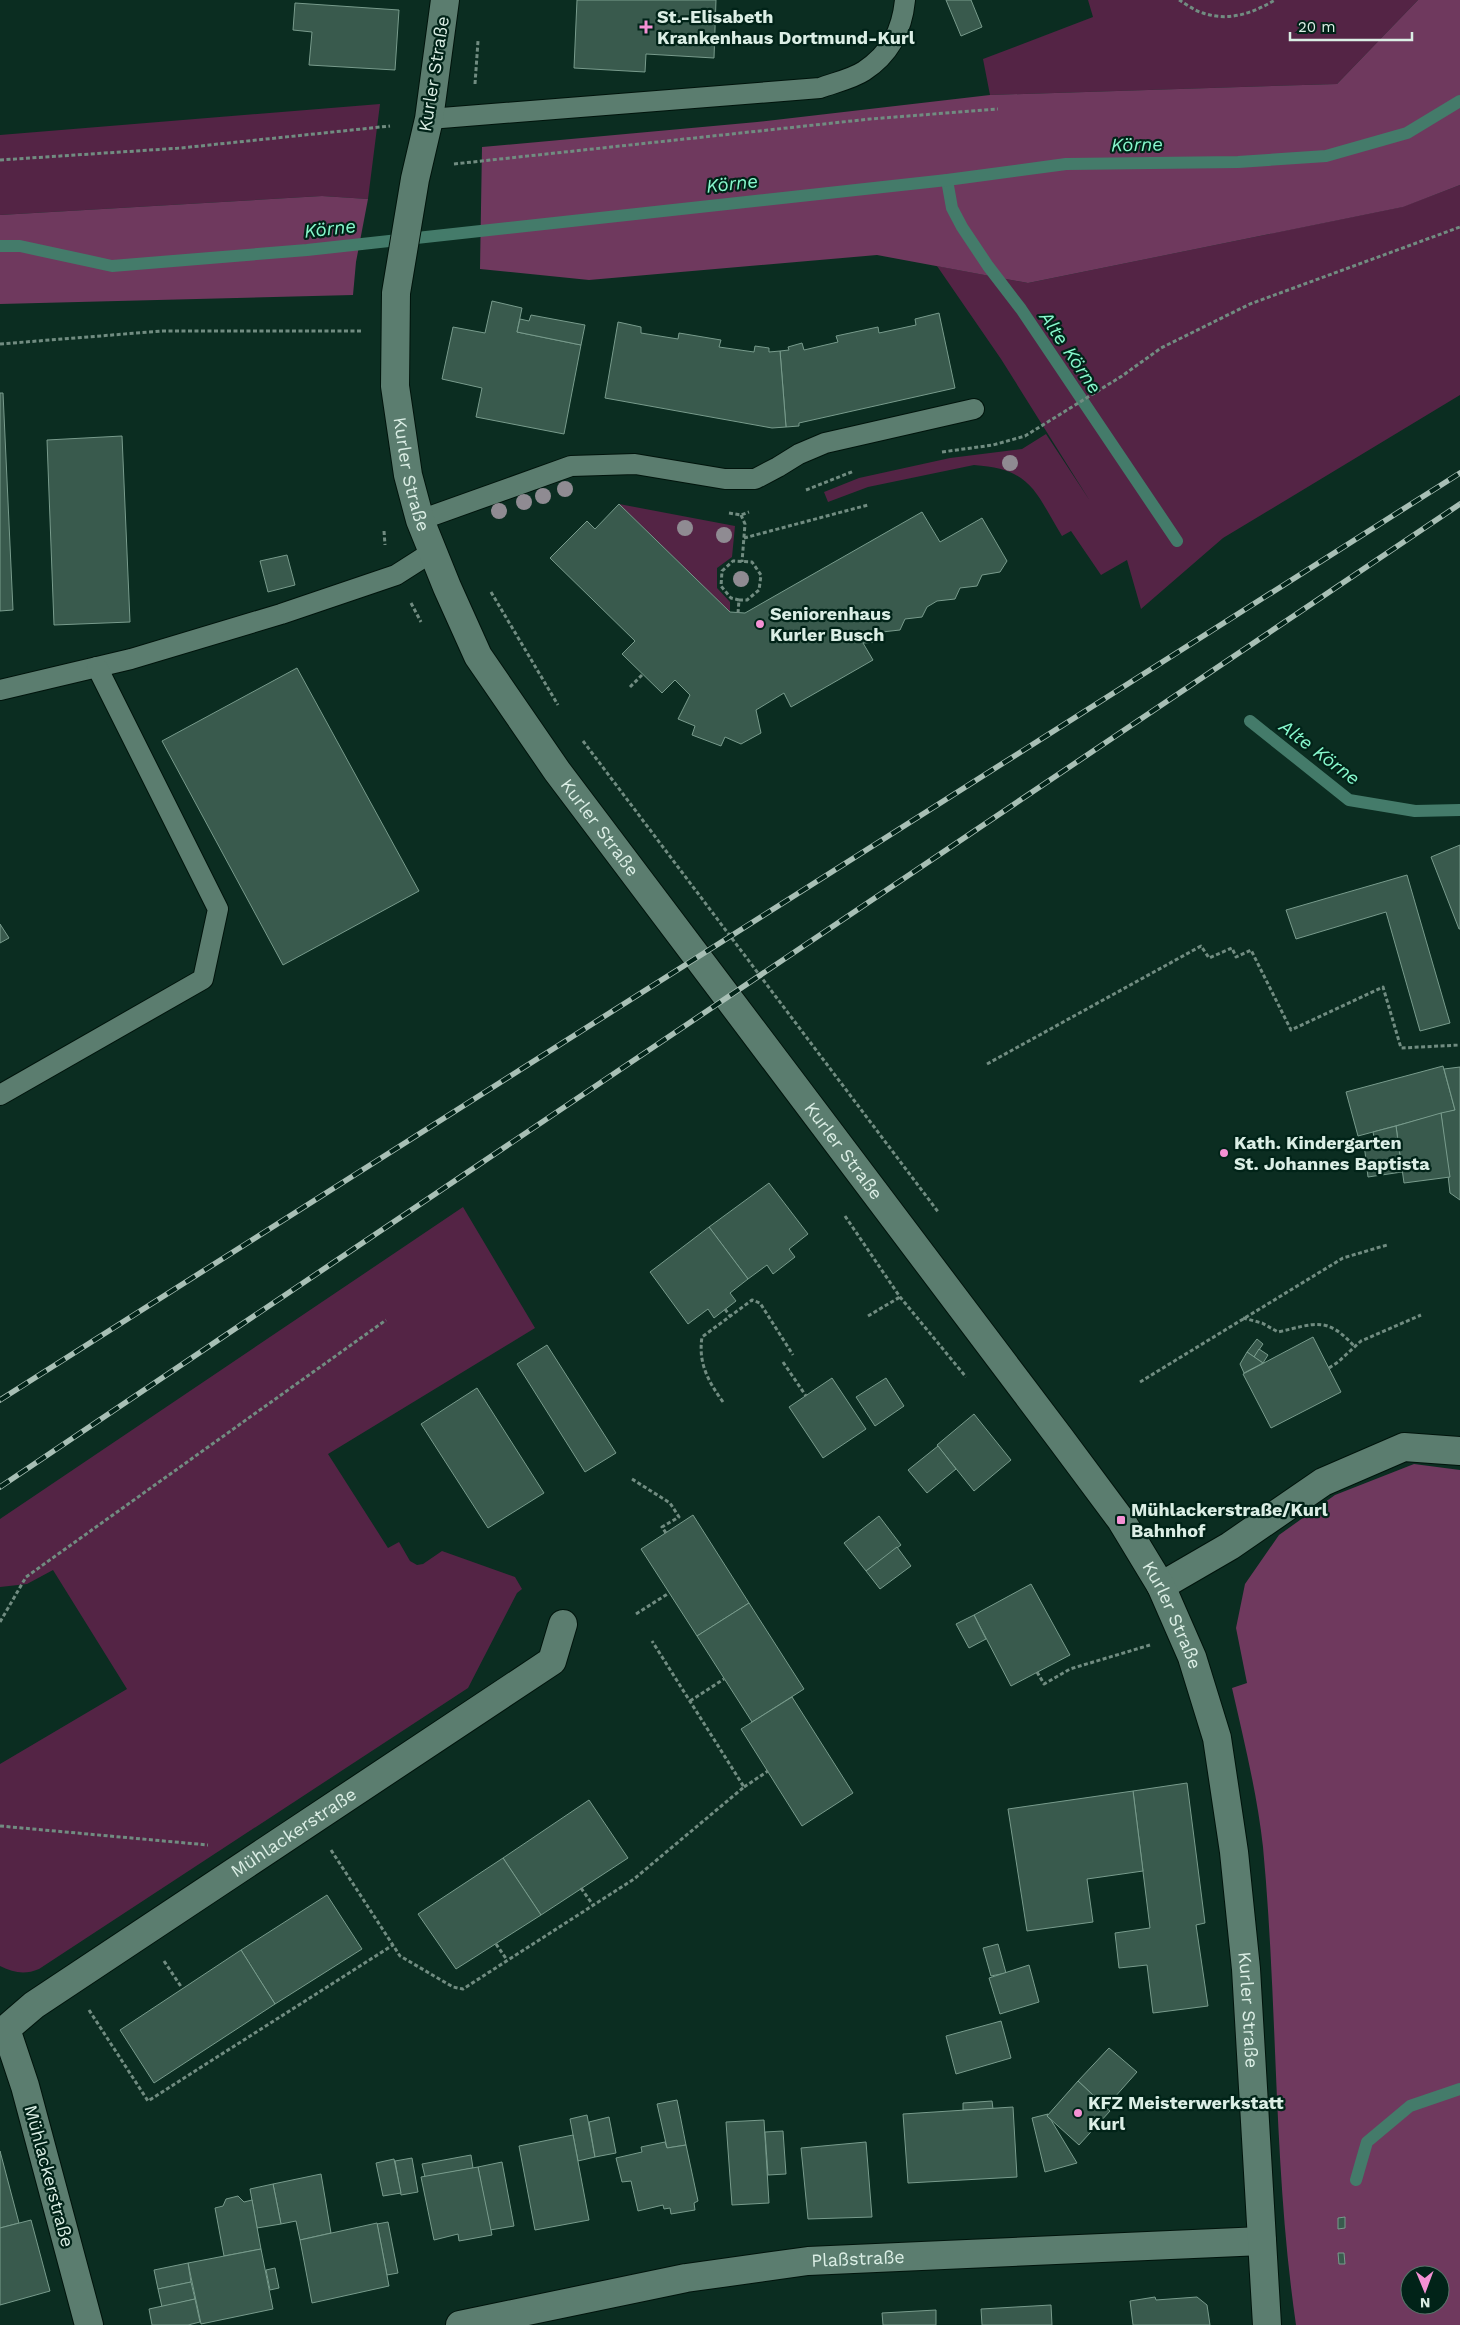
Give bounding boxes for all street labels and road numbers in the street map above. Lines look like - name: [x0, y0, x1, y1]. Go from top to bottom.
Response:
- street label: Kurler Straße: [414, 15, 453, 133]
- street label: Kurler Straße: [390, 415, 435, 534]
- street label: Kurler Straße: [557, 774, 644, 880]
- street label: Kurler Straße: [800, 1098, 887, 1204]
- street label: Kurler Straße: [1138, 1557, 1206, 1671]
- street label: Mühlackerstraße: [227, 1783, 360, 1881]
- street label: Kurler Straße: [1234, 1951, 1263, 2069]
- street label: Mühlackerstraße: [20, 2102, 79, 2249]
- street label: Plaßstraße: [811, 2246, 905, 2271]

